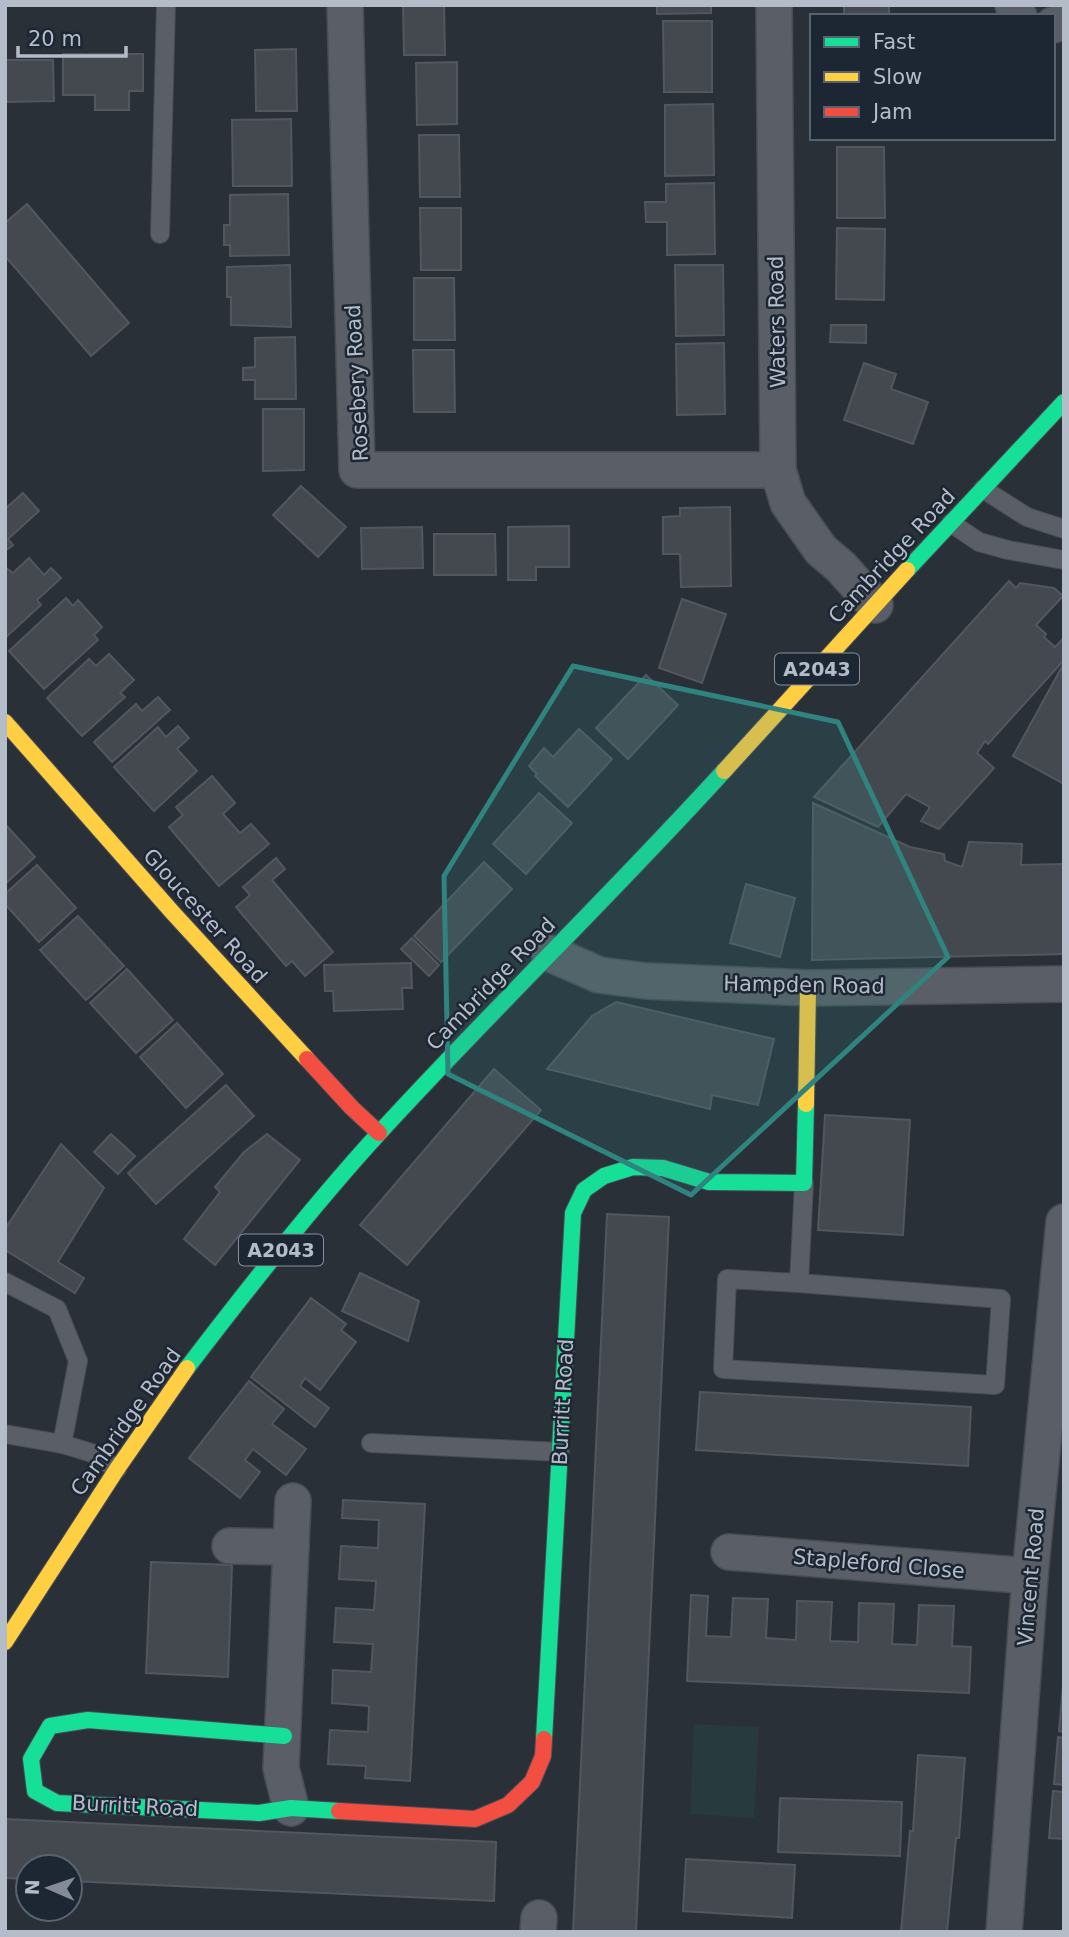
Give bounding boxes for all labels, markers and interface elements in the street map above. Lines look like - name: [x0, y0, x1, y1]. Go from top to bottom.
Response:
- scale bar: [18, 14, 126, 58]
- legend: [810, 14, 1055, 140]
- text: 20 m: [28, 27, 82, 51]
- text: Fast: [873, 30, 915, 54]
- text: Slow: [873, 65, 922, 89]
- text: Jam: [871, 100, 913, 124]
- street label: Waters Road: [764, 256, 790, 388]
- street label: Rosebery Road: [341, 304, 373, 462]
- street label: Cambridge Road: [824, 484, 960, 628]
- road number: A2043: [775, 654, 859, 684]
- street label: Gloucester Road: [138, 844, 272, 988]
- street label: Cambridge Road: [422, 913, 560, 1055]
- street label: Hampden Road: [723, 972, 885, 998]
- road number: A2043: [239, 1234, 323, 1266]
- street label: Burritt Road: [548, 1338, 578, 1466]
- street label: Cambridge Road: [66, 1344, 186, 1500]
- street label: Vincent Road: [1013, 1507, 1049, 1647]
- street label: Stapleford Close: [792, 1545, 966, 1583]
- street label: Burritt Road: [71, 1791, 199, 1821]
- north arrow: [14, 1853, 84, 1923]
- text: N: [21, 1879, 43, 1896]

